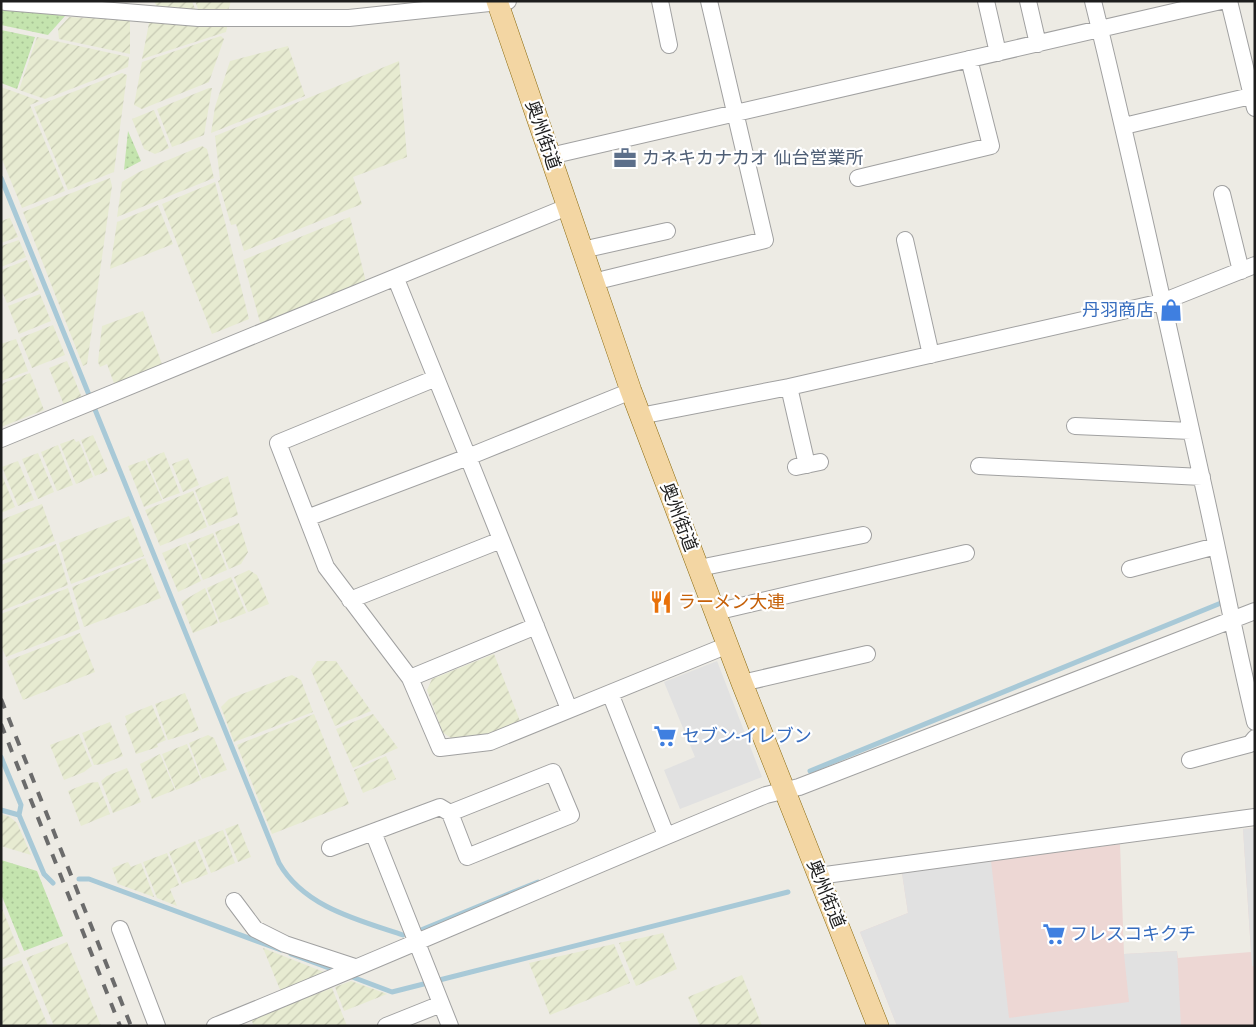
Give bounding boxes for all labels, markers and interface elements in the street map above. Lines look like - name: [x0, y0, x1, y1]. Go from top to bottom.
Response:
- street label: 奥州街道: [519, 97, 567, 173]
- office icon: カネキカナカオ 仙台営業所: [612, 145, 638, 171]
- place label: カネキカナカオ 仙台営業所: [642, 145, 863, 171]
- place label: 丹羽商店: [1082, 297, 1154, 323]
- shop icon: 丹羽商店: [1158, 297, 1184, 323]
- street label: 奥州街道: [654, 479, 704, 555]
- restaurant icon: ラーメン大連: [648, 589, 674, 615]
- place label: ラーメン大連: [678, 589, 785, 615]
- supermarket icon: セブン-イレブン: [652, 723, 678, 749]
- place label: セブン-イレブン: [682, 723, 812, 749]
- street label: 奥州街道: [800, 856, 852, 932]
- supermarket icon: フレスコキクチ: [1041, 921, 1067, 947]
- place label: フレスコキクチ: [1070, 921, 1196, 947]

